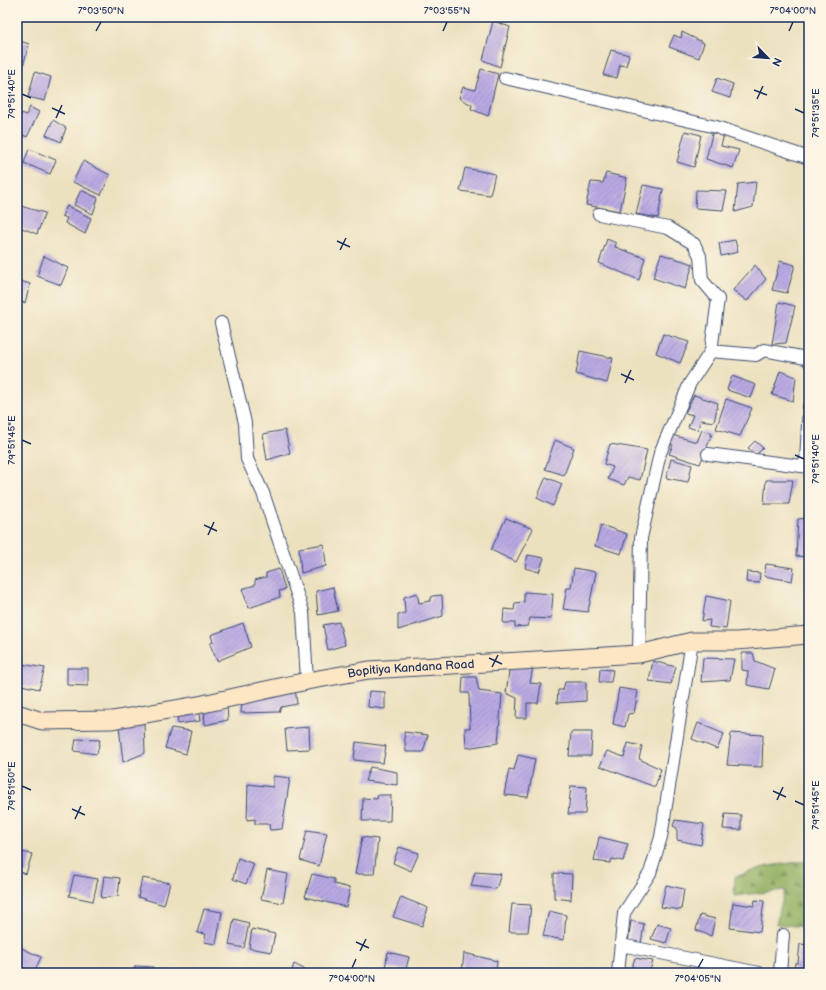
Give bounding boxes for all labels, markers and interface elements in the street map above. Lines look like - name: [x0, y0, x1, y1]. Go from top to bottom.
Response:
- text: 7°03'50"N: [78, 5, 124, 17]
- text: 7°03'55"N: [424, 5, 470, 17]
- text: 7°04'00"N: [770, 5, 816, 17]
- north arrow: [748, 38, 788, 78]
- text: N: [769, 56, 784, 69]
- text: 79°51'40"E: [6, 69, 18, 119]
- text: 79°51'35"E: [810, 88, 822, 138]
- text: 79°51'45"E: [6, 415, 18, 465]
- text: 79°51'40"E: [810, 434, 822, 484]
- street label: Bopitiya Kandana Road: [346, 656, 475, 681]
- text: 79°51'50"E: [6, 761, 18, 811]
- text: 79°51'45"E: [810, 780, 822, 830]
- text: 7°04'00"N: [329, 973, 375, 985]
- text: 7°04'05"N: [675, 973, 721, 985]

